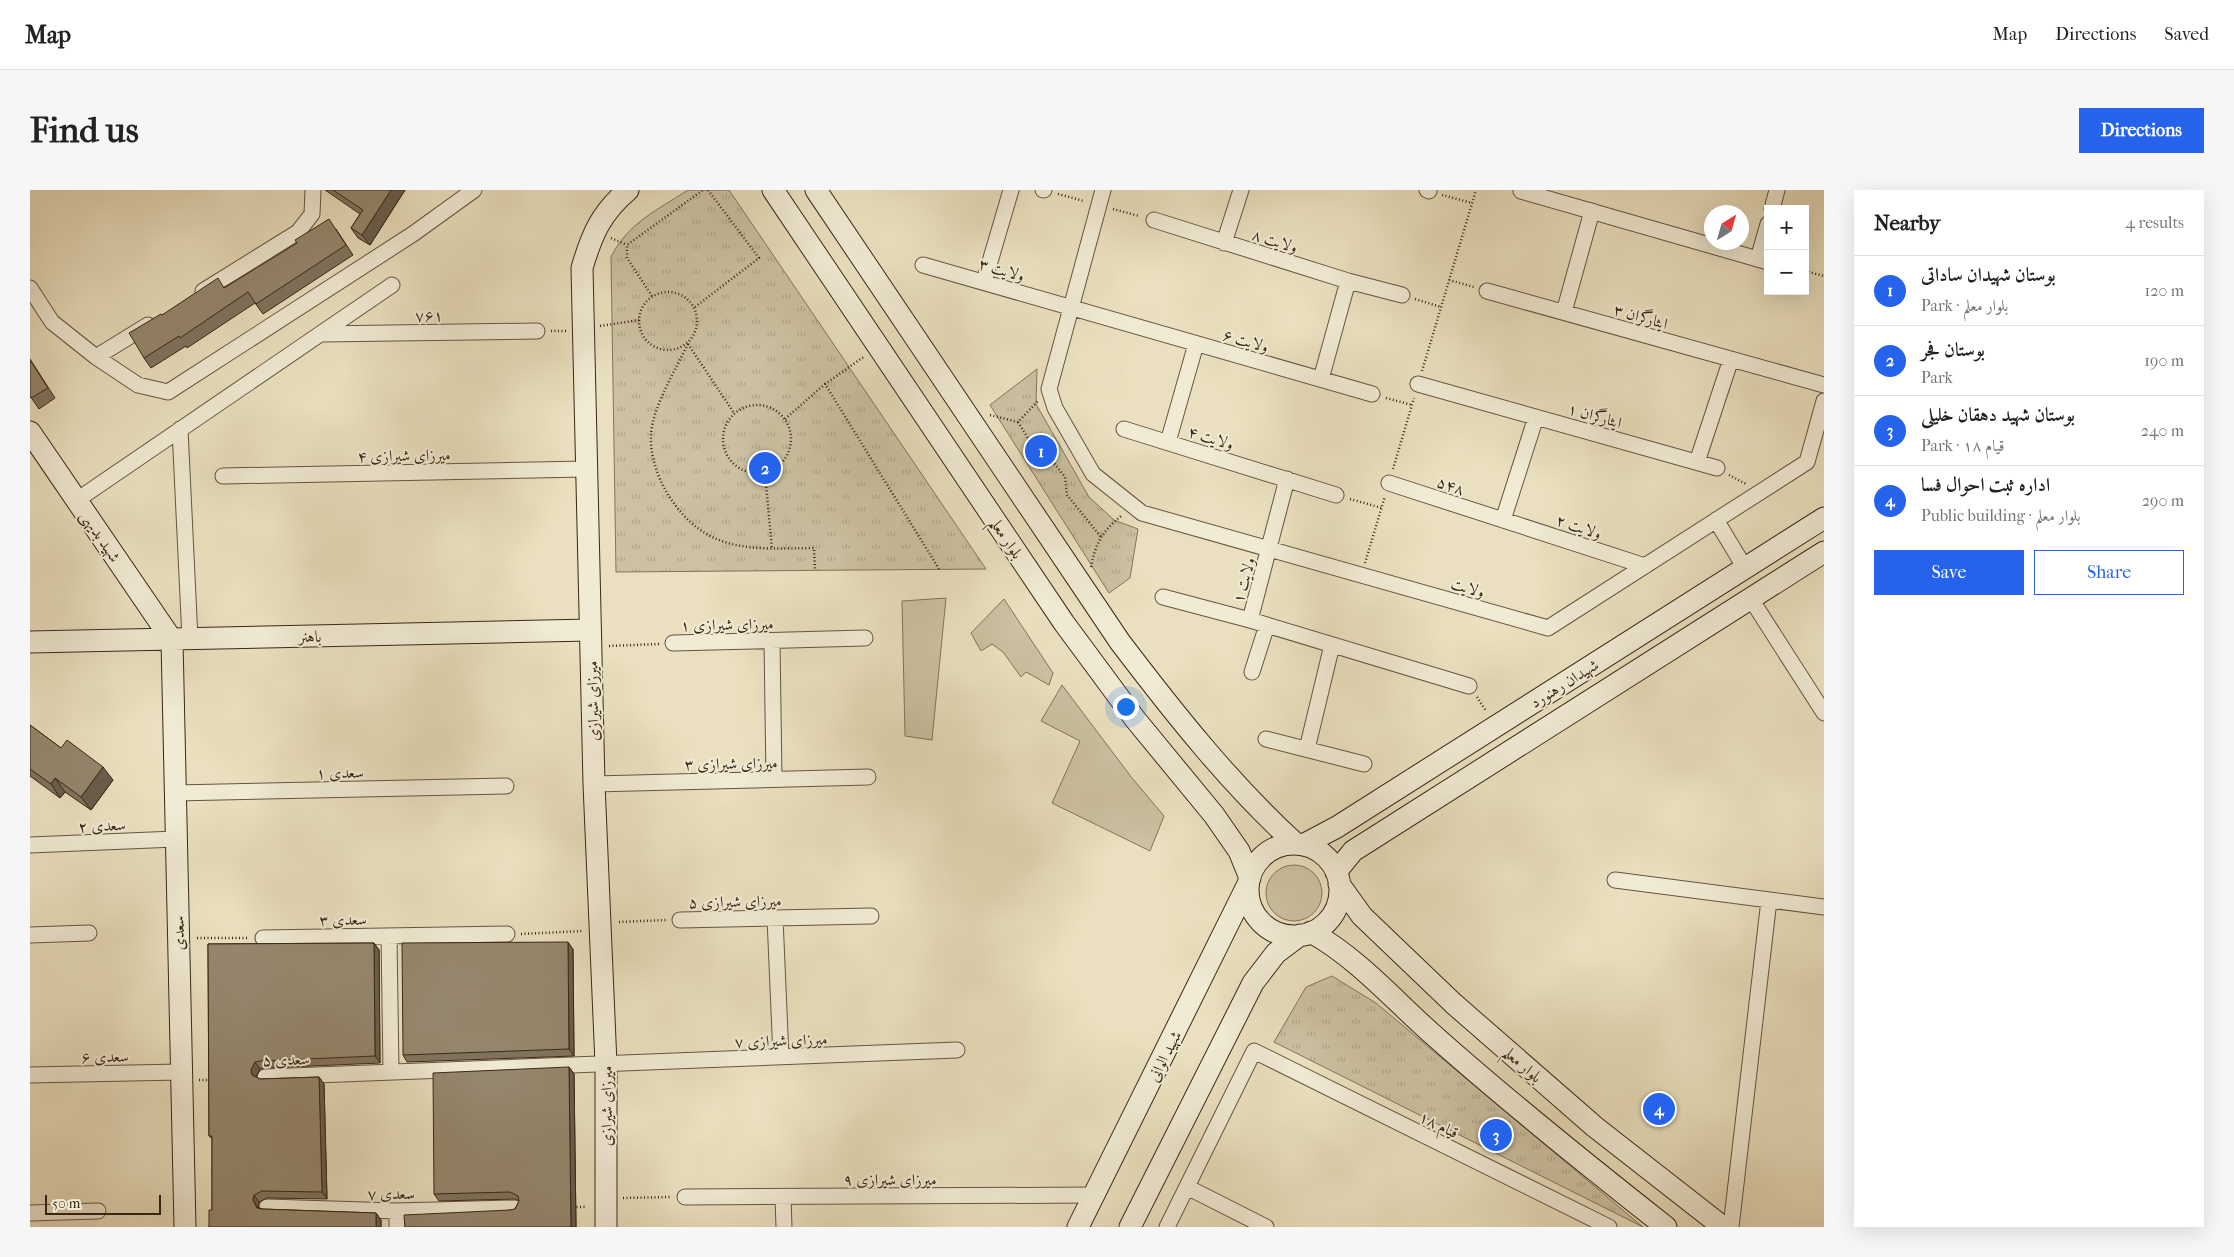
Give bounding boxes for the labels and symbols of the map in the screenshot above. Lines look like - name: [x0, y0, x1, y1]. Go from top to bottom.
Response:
- north arrow: [1704, 205, 1749, 250]
- street label: ولایت ۸: [1250, 225, 1300, 257]
- street label: ولایت ۳: [977, 254, 1027, 286]
- street label: ایثارگران ۳: [1611, 299, 1670, 334]
- street label: ۷۶۱: [415, 306, 443, 325]
- street label: ولایت ۶: [1221, 325, 1271, 357]
- street label: ایثارگران ۱: [1565, 398, 1624, 433]
- street label: ولایت ۴: [1186, 422, 1236, 454]
- pin: 1: [1025, 432, 1057, 470]
- street label: میرزای شیرازی ۴: [357, 445, 451, 466]
- pin: 2: [749, 449, 781, 487]
- street label: ۵۴۸: [1435, 472, 1467, 499]
- street label: شهید بدیهی: [75, 507, 125, 567]
- street label: ولایت ۲: [1553, 510, 1604, 544]
- street label: بلوار معلم: [980, 514, 1027, 566]
- street label: ولایت ۱: [1228, 555, 1260, 605]
- street label: ولایت: [1449, 574, 1487, 602]
- street label: میرزای شیرازی ۱: [680, 614, 774, 635]
- street label: باهنر: [296, 627, 322, 646]
- street label: شهیدان رهنورد: [1527, 655, 1602, 713]
- street label: میرزای شیرازی: [582, 661, 603, 741]
- your location: [1113, 694, 1139, 720]
- street label: میرزای شیرازی ۳: [684, 753, 778, 774]
- street label: سعدی ۱: [316, 763, 364, 782]
- street label: سعدی ۲: [78, 815, 126, 836]
- street label: میرزای شیرازی ۵: [688, 891, 782, 912]
- street label: سعدی ۳: [319, 910, 367, 929]
- street label: سعدی: [169, 915, 188, 951]
- street label: شهید الوانی: [1144, 1028, 1186, 1085]
- street label: میرزای شیرازی ۷: [734, 1029, 828, 1052]
- street label: بلوار معلم: [1495, 1042, 1546, 1092]
- street label: سعدی ۶: [81, 1047, 129, 1066]
- street label: سعدی ۵: [262, 1049, 310, 1070]
- street label: میرزای شیرازی: [597, 1066, 616, 1146]
- pin: 4: [1643, 1090, 1675, 1128]
- street label: قیام ۱۸: [1414, 1107, 1462, 1147]
- pin: 3: [1480, 1116, 1512, 1154]
- street label: میرزای شیرازی ۹: [843, 1170, 937, 1189]
- street label: سعدی ۷: [367, 1184, 415, 1203]
- scale bar: [45, 1192, 161, 1215]

